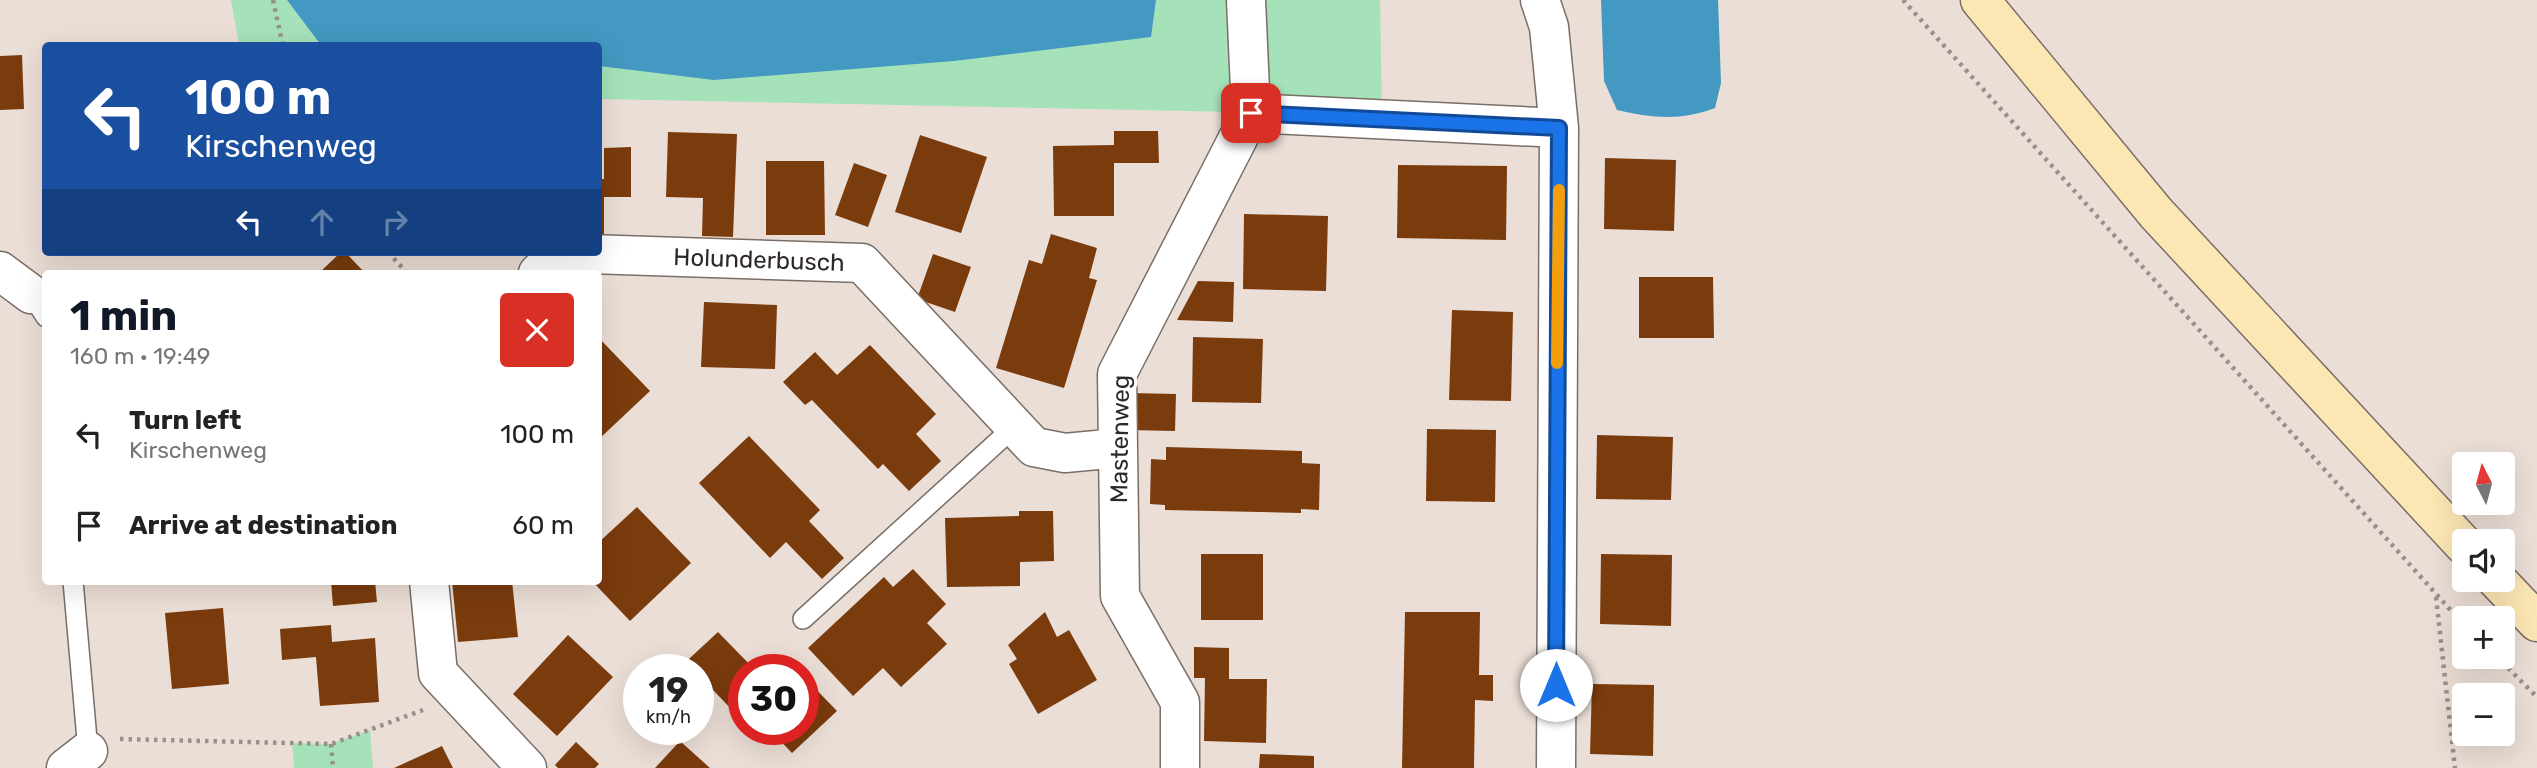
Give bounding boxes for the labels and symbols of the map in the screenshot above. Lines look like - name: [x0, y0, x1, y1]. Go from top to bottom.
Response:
- pin: [1221, 83, 1281, 143]
- street label: Holunderbusch: [673, 243, 845, 277]
- street label: Mastenweg: [1105, 375, 1135, 503]
- north arrow: [2452, 452, 2515, 514]
- position arrow: [1519, 648, 1593, 722]
- speed limit sign: 30: [728, 654, 819, 745]

